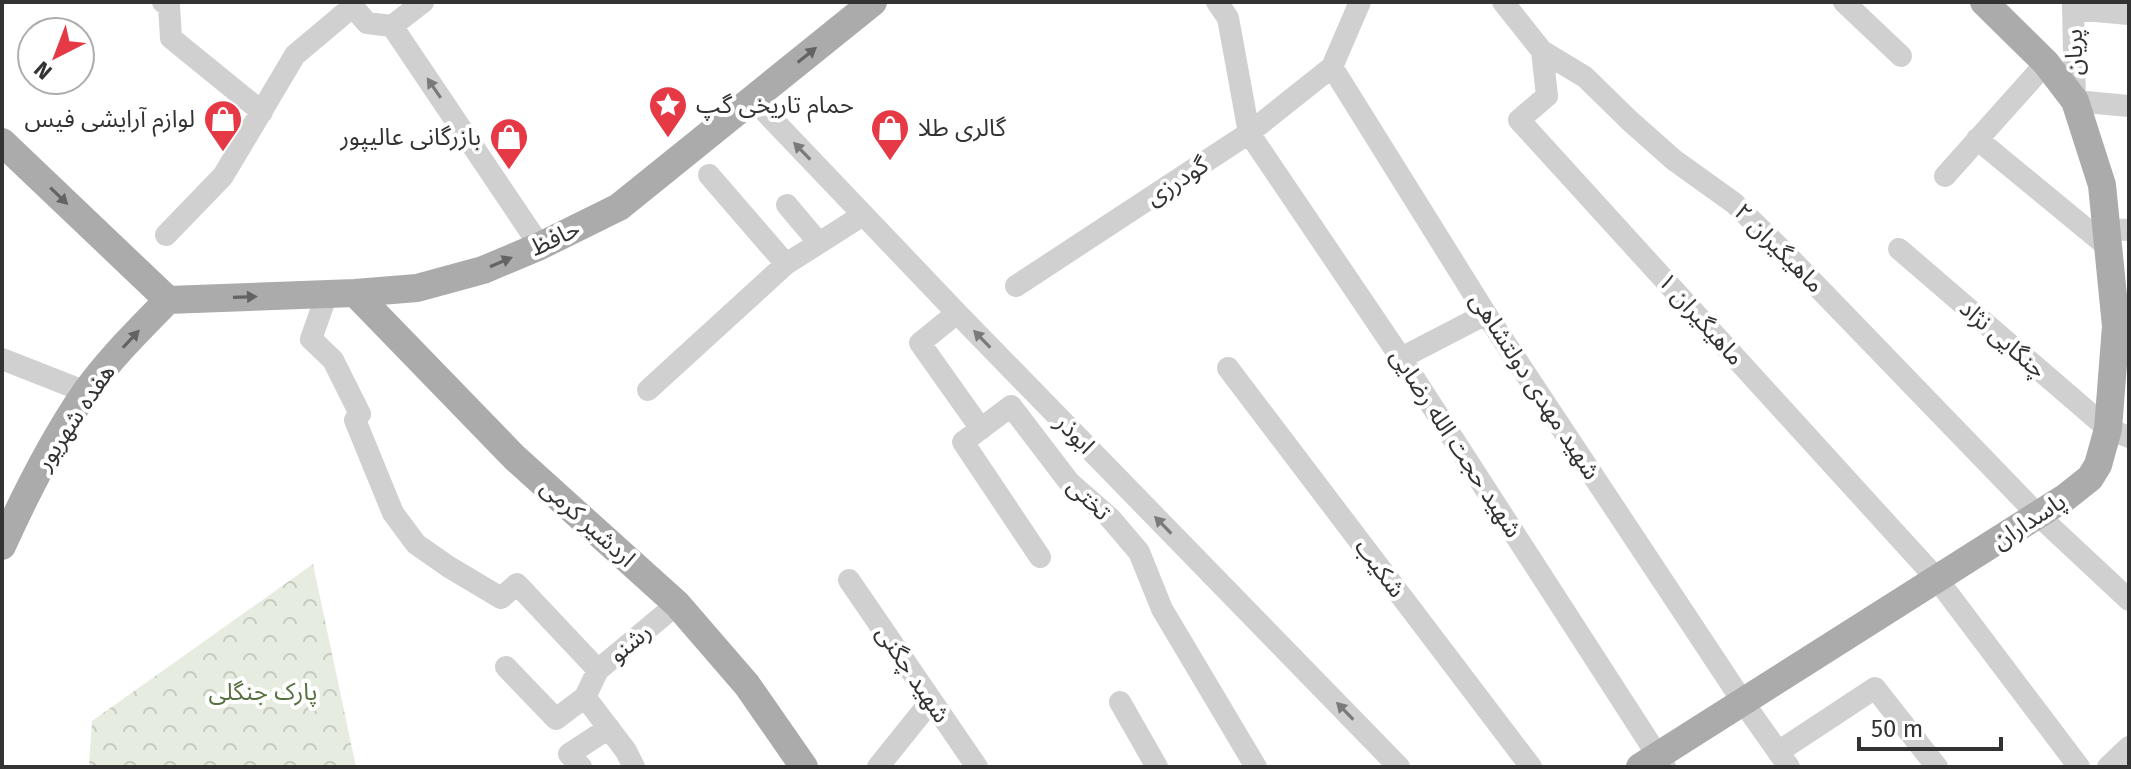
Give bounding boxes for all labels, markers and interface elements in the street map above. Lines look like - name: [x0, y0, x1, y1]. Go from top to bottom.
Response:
- north arrow: [16, 16, 96, 96]
- street label: پریان: [2060, 28, 2090, 76]
- one-way arrow: [797, 47, 817, 64]
- text: N: [28, 56, 57, 85]
- one-way arrow: [427, 78, 442, 99]
- place icon: حمام تاریخی گپ: [647, 84, 689, 139]
- place label: حمام تاریخی گپ: [696, 91, 854, 123]
- shop icon: لوازم آرایشی فیس: [202, 98, 244, 153]
- place label: لوازم آرایشی فیس: [25, 105, 195, 137]
- shop icon: گالری طلا: [869, 107, 911, 162]
- place label: گالری طلا: [918, 114, 1007, 142]
- shop icon: بازرگانی عالیپور: [488, 116, 530, 171]
- place label: بازرگانی عالیپور: [339, 123, 481, 152]
- one-way arrow: [793, 142, 812, 161]
- street label: گودرزی: [1141, 150, 1214, 211]
- one-way arrow: [49, 187, 68, 205]
- street label: ماهیگیران ۲: [1729, 198, 1829, 298]
- street label: حافظ: [526, 214, 584, 262]
- one-way arrow: [489, 256, 513, 269]
- street label: ماهیگیران ۱: [1652, 267, 1750, 371]
- street label: شهید مهدی دولتشاهی: [1464, 287, 1606, 485]
- one-way arrow: [233, 290, 258, 303]
- street label: چنگایی نژاد: [1953, 294, 2052, 385]
- one-way arrow: [121, 329, 139, 348]
- one-way arrow: [973, 330, 992, 349]
- street label: شهید حجت الله رضایی: [1384, 343, 1528, 543]
- street label: هفده شهریور: [29, 359, 121, 476]
- street label: ابوذر: [1049, 408, 1100, 459]
- street label: تختی: [1062, 472, 1116, 526]
- street label: اردشیر کرمی: [535, 473, 641, 573]
- street label: پاسداران: [1987, 487, 2072, 556]
- one-way arrow: [1155, 516, 1173, 535]
- street label: شکیب: [1349, 533, 1411, 603]
- street label: رشنو: [603, 617, 657, 669]
- street label: شهید چگنی: [869, 620, 956, 729]
- park label: پارک جنگلی: [209, 678, 317, 707]
- scale bar: [1859, 701, 2001, 751]
- one-way arrow: [1336, 702, 1355, 721]
- text: 50 m: [1871, 715, 1923, 743]

